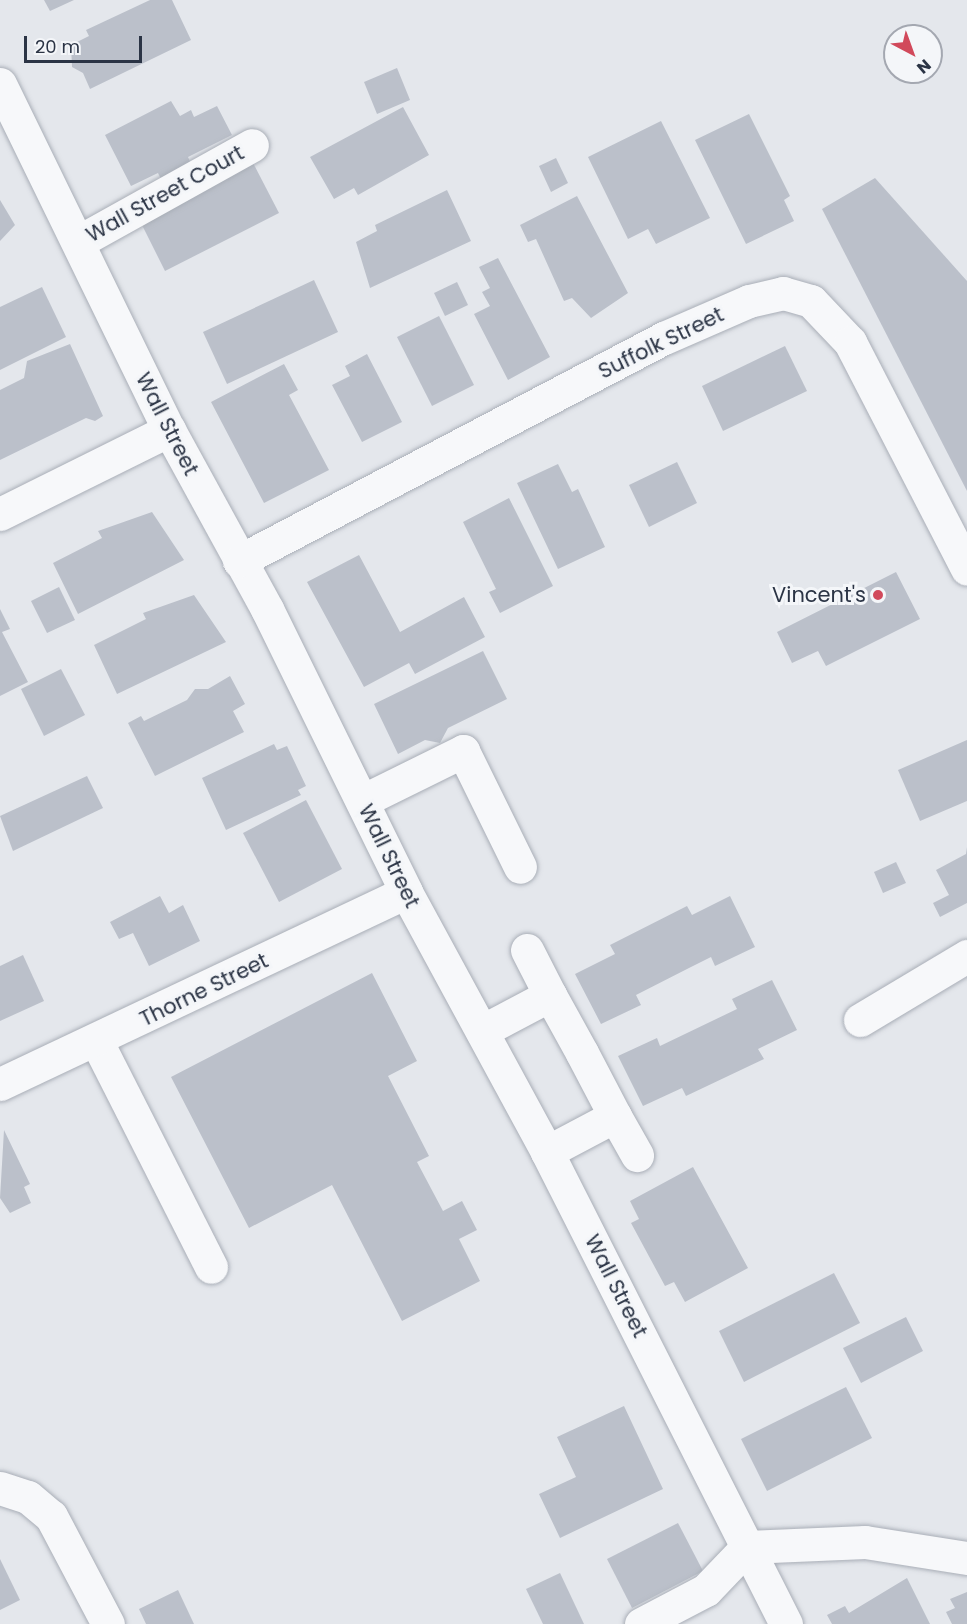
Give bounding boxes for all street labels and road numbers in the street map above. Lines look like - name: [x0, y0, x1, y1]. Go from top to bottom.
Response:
- street label: Wall Street Court: [82, 140, 248, 248]
- street label: Suffolk Street: [594, 302, 728, 384]
- street label: Wall Street: [130, 368, 204, 480]
- street label: Wall Street: [353, 800, 425, 912]
- street label: Thorne Street: [136, 948, 272, 1032]
- street label: Wall Street: [579, 1230, 653, 1342]

